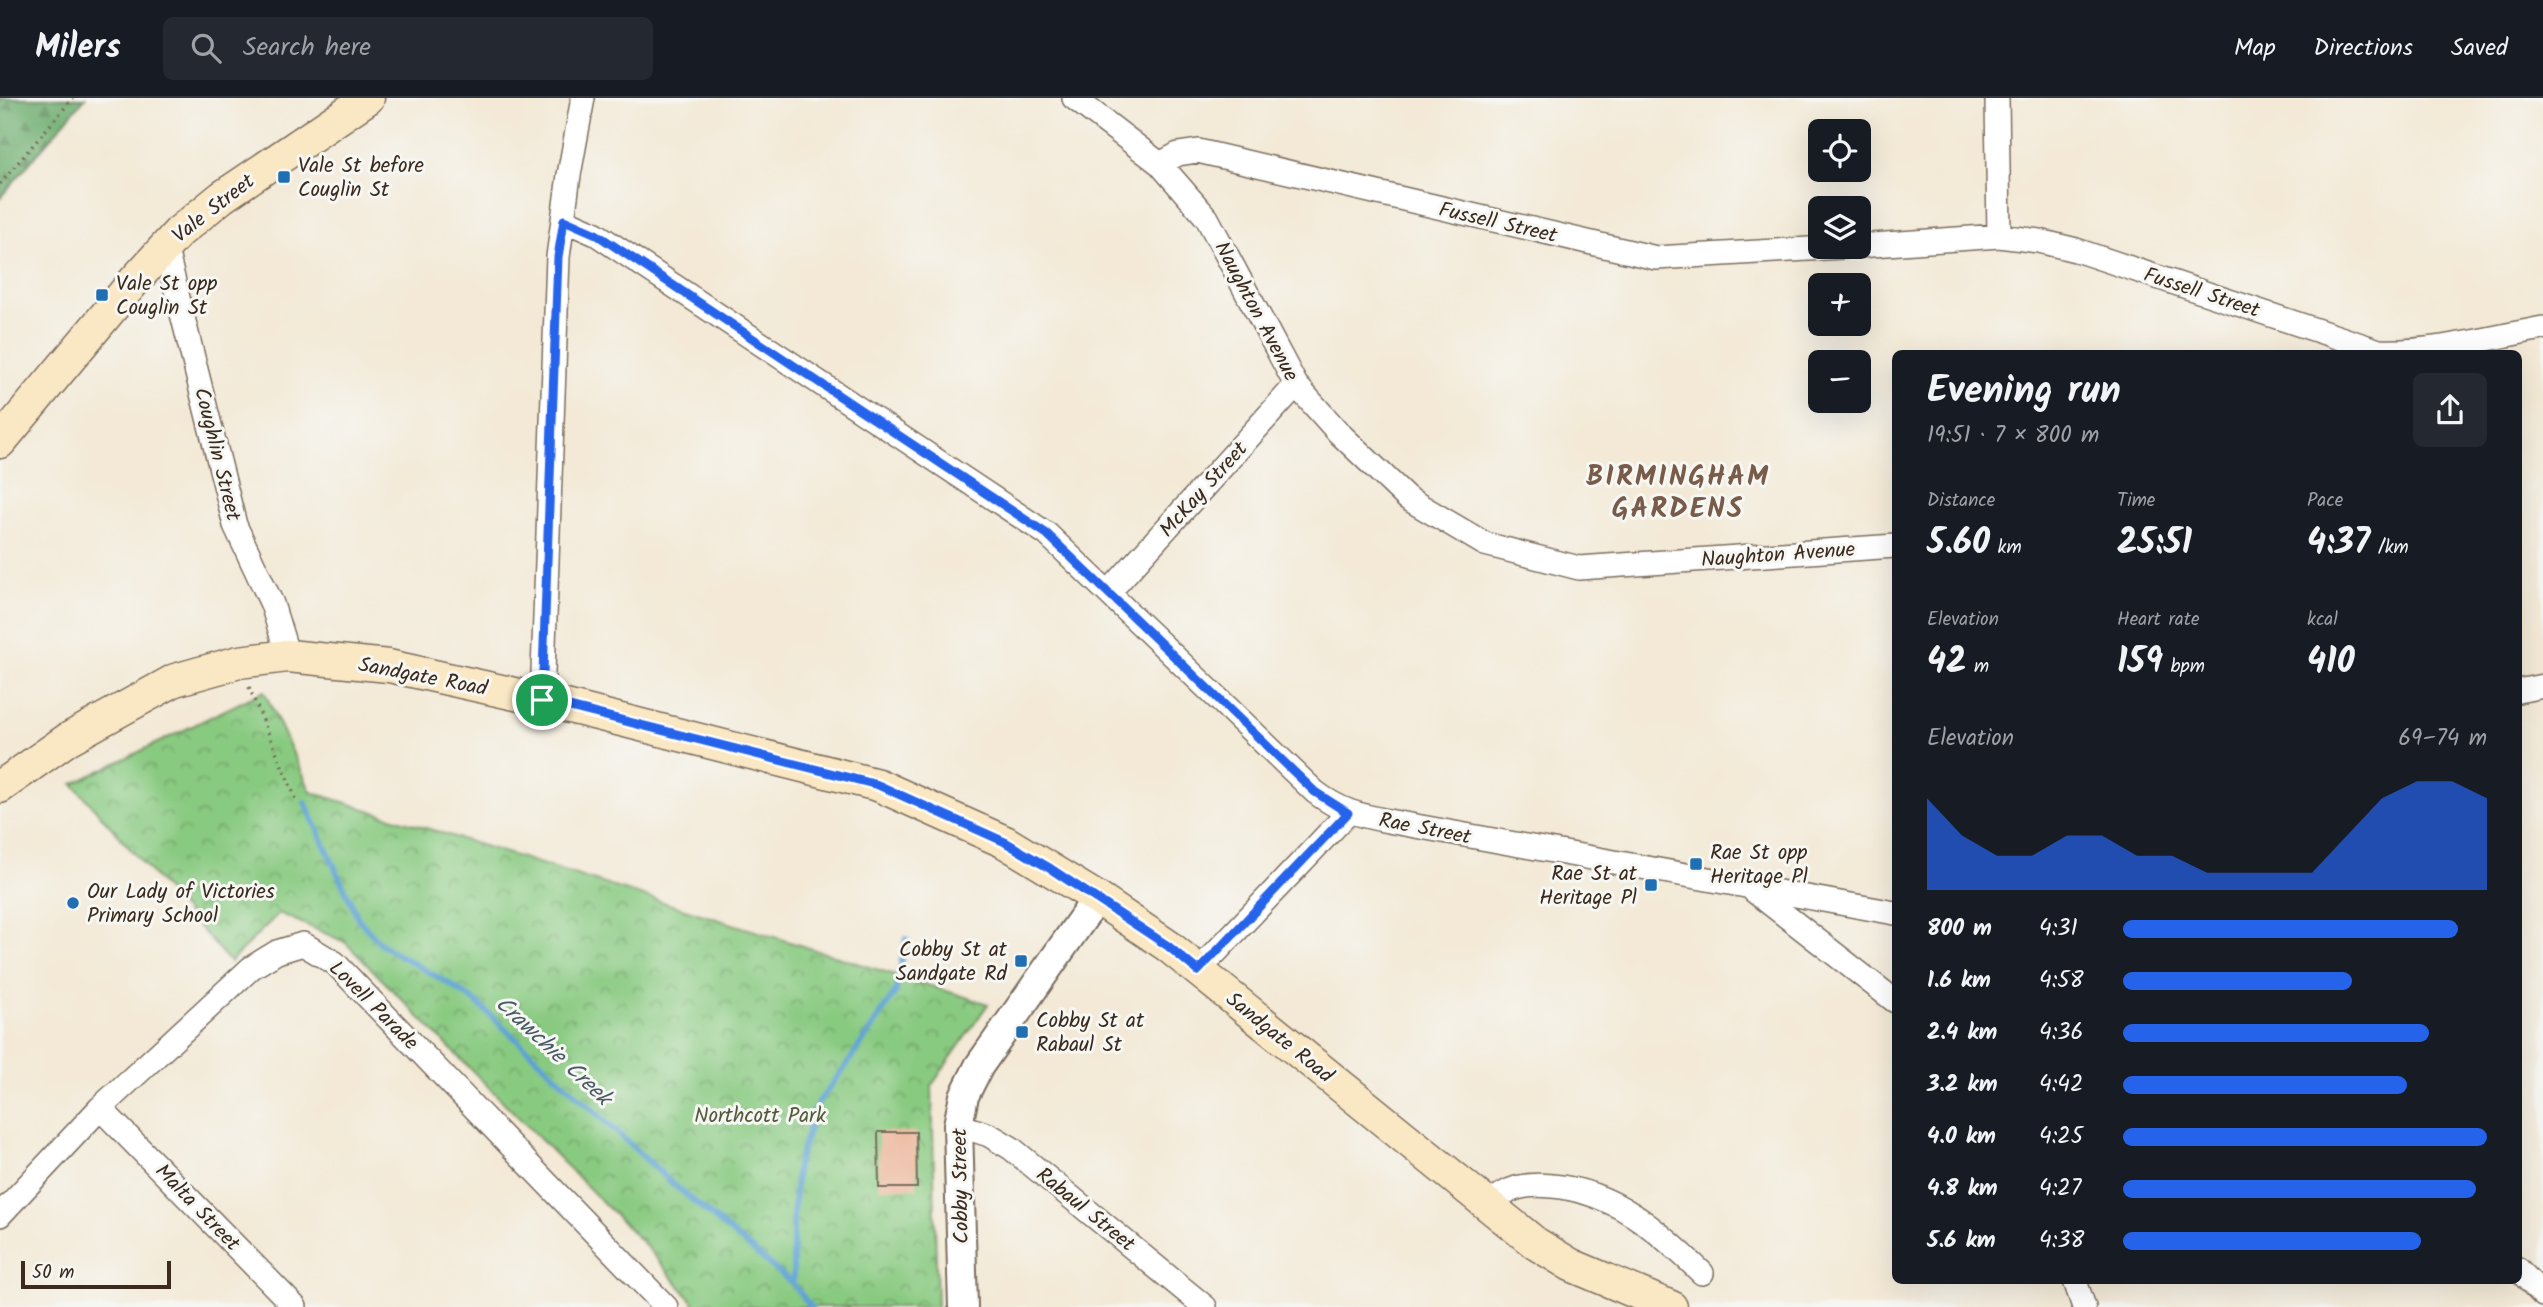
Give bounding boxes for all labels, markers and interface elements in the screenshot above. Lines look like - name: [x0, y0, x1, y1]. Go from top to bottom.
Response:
- search box: [163, 17, 653, 80]
- text: Milers: [35, 22, 121, 75]
- text: Search here: [243, 27, 371, 69]
- icon: search: [187, 29, 225, 67]
- text: Map: [2234, 29, 2276, 68]
- text: Directions: [2314, 29, 2413, 68]
- text: Saved: [2451, 29, 2508, 68]
- map controls: [1808, 119, 1871, 413]
- button: locate: [1808, 119, 1871, 182]
- place label: Vale St before Couglin St: [298, 150, 425, 207]
- street label: Vale Street: [165, 166, 263, 252]
- marker: Vale St before Couglin St: [276, 169, 292, 185]
- street label: Fussell Street: [1435, 194, 1561, 253]
- button: layers: [1808, 196, 1871, 259]
- street label: Naughton Avenue: [1205, 236, 1307, 388]
- street label: Fussell Street: [2139, 259, 2265, 328]
- place label: Vale St opp Couglin St: [116, 268, 217, 325]
- button: +: [1808, 273, 1871, 336]
- marker: Vale St opp Couglin St: [94, 287, 110, 303]
- button: −: [1808, 350, 1871, 413]
- text: Evening run: [1927, 362, 2121, 422]
- button: share: [2413, 373, 2487, 447]
- street label: Coughlin Street: [184, 384, 249, 525]
- text: 19:51 · 7 × 800 m: [1927, 418, 2099, 454]
- street label: McKay Street: [1152, 434, 1257, 546]
- district label: BIRMINGHAM GARDENS: [1586, 455, 1770, 532]
- text: Distance: [1927, 486, 1995, 516]
- text: Time: [2117, 486, 2155, 516]
- text: Pace: [2307, 486, 2343, 516]
- text: 5.60: [1927, 516, 1990, 572]
- text: 25:51: [2117, 516, 2192, 572]
- text: 4:37: [2307, 516, 2370, 572]
- text: km: [1990, 533, 2022, 563]
- text: /km: [2370, 533, 2409, 563]
- street label: Naughton Avenue: [1700, 534, 1857, 577]
- text: Elevation: [1927, 605, 1999, 635]
- text: Heart rate: [2117, 605, 2200, 635]
- text: kcal: [2307, 605, 2338, 635]
- text: 42: [1927, 635, 1966, 691]
- text: 159: [2117, 635, 2163, 691]
- text: 410: [2307, 635, 2355, 691]
- street label: Sandgate Road: [355, 649, 490, 706]
- text: m: [1966, 652, 1989, 682]
- text: bpm: [2163, 652, 2205, 682]
- pin: [512, 670, 572, 730]
- icon: arrive: [523, 681, 561, 719]
- text: Elevation: [1927, 721, 2014, 757]
- text: 69–74 m: [2398, 721, 2487, 757]
- street label: Rae Street: [1376, 804, 1474, 855]
- place label: Rae St opp Heritage Pl: [1710, 837, 1808, 894]
- marker: Rae St opp Heritage Pl: [1688, 856, 1704, 872]
- place label: Rae St at Heritage Pl: [1539, 858, 1638, 915]
- place label: Our Lady of Victories Primary School: [87, 876, 275, 933]
- marker: Rae St at Heritage Pl: [1643, 877, 1659, 893]
- marker: Our Lady of Victories Primary School: [65, 895, 81, 911]
- text: 800 m: [1927, 911, 1992, 947]
- text: 4:31: [2039, 911, 2078, 947]
- place label: Cobby St at Sandgate Rd: [896, 934, 1008, 991]
- street label: Lovell Parade: [320, 953, 426, 1059]
- marker: Cobby St at Sandgate Rd: [1013, 953, 1029, 969]
- text: 1.6 km: [1927, 963, 1991, 999]
- text: 4:58: [2039, 963, 2084, 999]
- street label: Sandgate Road: [1218, 984, 1341, 1092]
- water label: Crawchie Creek: [486, 988, 621, 1117]
- place label: Cobby St at Rabaul St: [1036, 1005, 1145, 1062]
- text: 2.4 km: [1927, 1015, 1997, 1051]
- text: 4:36: [2039, 1015, 2083, 1051]
- marker: Cobby St at Rabaul St: [1014, 1024, 1030, 1040]
- text: 3.2 km: [1927, 1067, 1997, 1103]
- text: 4:42: [2039, 1067, 2083, 1103]
- park label: Northcott Park: [694, 1100, 826, 1133]
- text: 4.0 km: [1927, 1119, 1996, 1155]
- text: 4:25: [2039, 1119, 2083, 1155]
- street label: Cobby Street: [944, 1127, 979, 1244]
- street label: Malta Street: [146, 1157, 248, 1260]
- street label: Rabaul Street: [1028, 1160, 1143, 1261]
- text: 4.8 km: [1927, 1171, 1998, 1207]
- text: 4:27: [2039, 1171, 2081, 1207]
- text: 5.6 km: [1927, 1223, 1996, 1259]
- text: 4:38: [2039, 1223, 2084, 1259]
- scale bar: [21, 1258, 172, 1290]
- text: 50 m: [32, 1258, 74, 1288]

